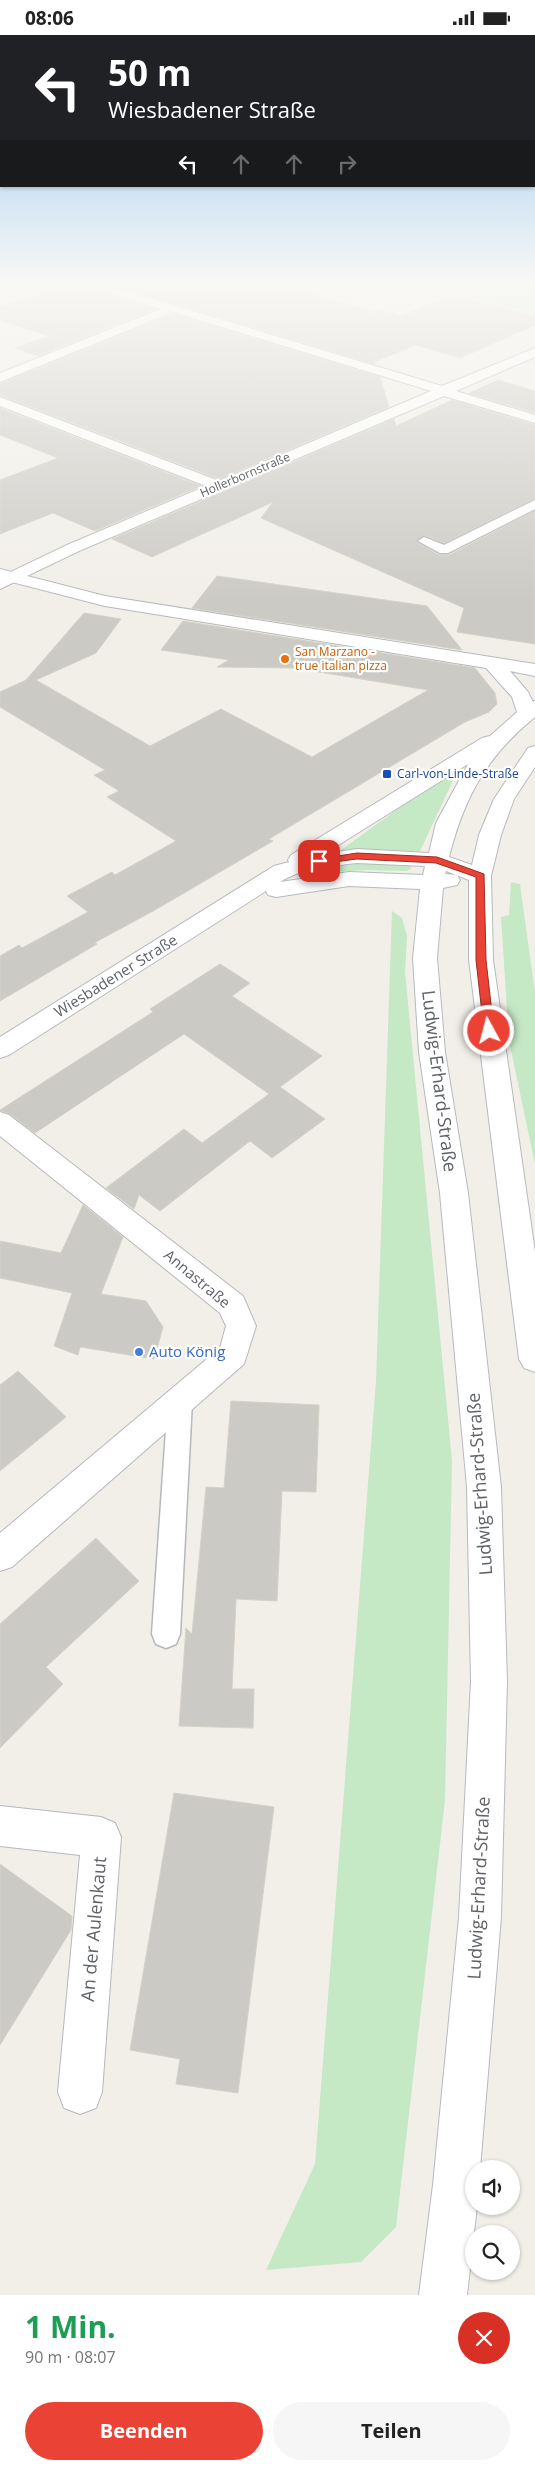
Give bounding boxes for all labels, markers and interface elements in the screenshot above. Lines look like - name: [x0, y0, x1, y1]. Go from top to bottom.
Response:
- text: 08:06: [25, 5, 74, 31]
- text: 50 m: [108, 49, 191, 96]
- icon: left: [25, 55, 90, 120]
- text: Wiesbadener Straße: [108, 94, 316, 124]
- icon: left: [174, 150, 202, 178]
- icon: ahead: [227, 150, 255, 178]
- icon: ahead: [280, 150, 308, 178]
- icon: right: [333, 150, 361, 178]
- street label: Hollerbornstraße: [197, 448, 293, 501]
- place label: San Marzano - true italian pizza: [295, 643, 387, 674]
- marker: San Marzano - true italian pizza: [279, 653, 291, 665]
- place label: Carl-von-Linde-Straße: [397, 765, 519, 782]
- marker: Carl-von-Linde-Straße: [381, 768, 393, 780]
- pin: [298, 840, 340, 882]
- icon: arrive: [305, 847, 333, 875]
- street label: Wiesbadener Straße: [50, 929, 181, 1021]
- street label: Ludwig-Erhard-Straße: [417, 989, 463, 1173]
- position arrow: [462, 1004, 514, 1056]
- street label: Annastraße: [160, 1245, 235, 1312]
- place label: Auto König: [149, 1341, 225, 1361]
- marker: Auto König: [133, 1346, 145, 1358]
- street label: Ludwig-Erhard-Straße: [461, 1392, 497, 1576]
- street label: Ludwig-Erhard-Straße: [461, 1796, 495, 1980]
- street label: An der Aulenkaut: [75, 1856, 111, 2002]
- map controls: [465, 2160, 520, 2280]
- button: sound: [465, 2160, 520, 2215]
- button: search: [465, 2225, 520, 2280]
- text: 1 Min.: [25, 2306, 116, 2347]
- button: close: [458, 2312, 510, 2364]
- text: 90 m · 08:07: [25, 2346, 116, 2368]
- button: Beenden: [25, 2402, 263, 2460]
- button: Teilen: [273, 2402, 510, 2460]

